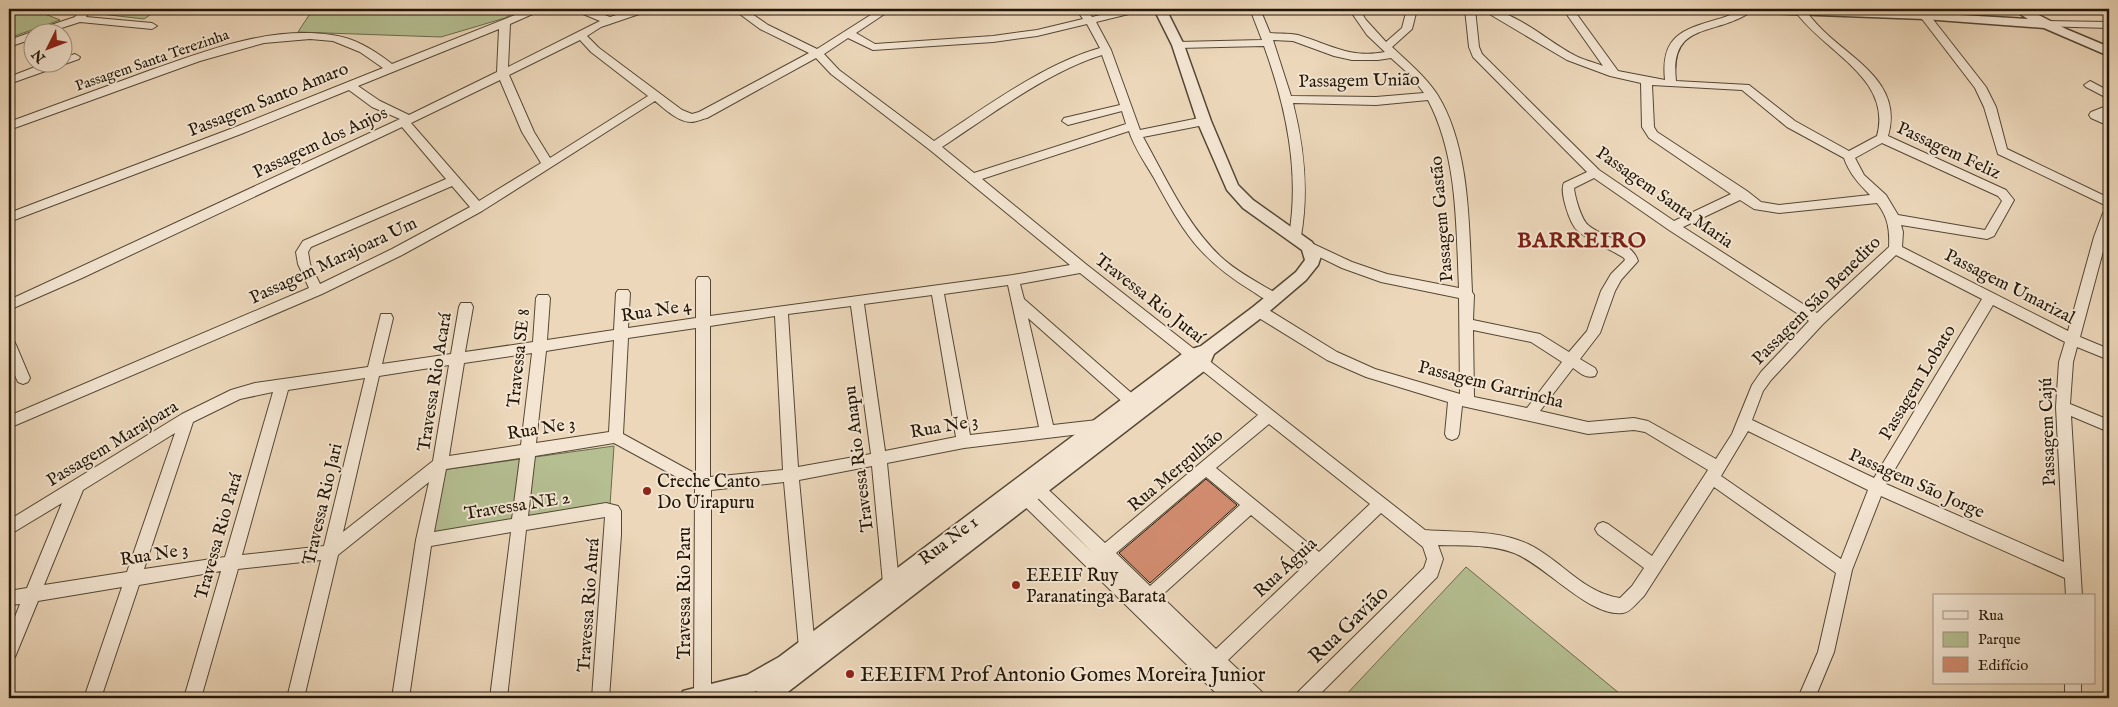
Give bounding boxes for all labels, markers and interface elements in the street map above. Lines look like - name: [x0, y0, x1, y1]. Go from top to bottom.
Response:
- north arrow: [22, 22, 72, 72]
- street label: Passagem Santa Terezinha: [73, 25, 232, 96]
- text: N: [28, 46, 50, 67]
- street label: Passagem Santo Amaro: [185, 58, 352, 143]
- street label: Passagem União: [1298, 69, 1420, 94]
- street label: Passagem dos Anjos: [250, 102, 392, 185]
- street label: Passagem Feliz: [1893, 117, 2004, 185]
- street label: Passagem Santa Maria: [1591, 142, 1738, 254]
- street label: Passagem Gastão: [1426, 155, 1459, 283]
- street label: Passagem Marajoara Um: [246, 212, 421, 310]
- district label: BARREIRO: [1517, 227, 1647, 255]
- street label: Passagem São Benedito: [1748, 231, 1887, 370]
- street label: Passagem Umarizal: [1940, 245, 2078, 330]
- street label: Travessa Rio Jutaí: [1089, 249, 1210, 350]
- street label: Rua Ne 4: [619, 295, 693, 328]
- street label: Travessa SE 8: [503, 308, 536, 409]
- street label: Travessa Rio Acará: [413, 311, 458, 453]
- street label: Passagem Lobato: [1875, 321, 1962, 445]
- street label: Passagem Garrincha: [1415, 356, 1566, 415]
- street label: Passagem Cajú: [2035, 377, 2062, 487]
- street label: Travessa Rio Anapu: [839, 384, 880, 533]
- street label: Passagem Marajoara: [43, 396, 183, 493]
- street label: Rua Ne 3: [908, 410, 980, 445]
- street label: Rua Ne 3: [506, 413, 577, 446]
- street label: Rua Mergulhão: [1124, 424, 1229, 518]
- street label: Travessa Rio Jari: [298, 441, 349, 568]
- street label: Passagem São Jorge: [1845, 444, 1988, 525]
- street label: Travessa Rio Pará: [190, 470, 249, 602]
- place label: Creche Canto Do Uirapuru: [657, 471, 760, 515]
- marker: Creche Canto Do Uirapuru: [641, 485, 653, 497]
- street label: Travessa NE 2: [463, 487, 572, 526]
- street label: Rua Ne 1: [915, 511, 983, 571]
- street label: Travessa Rio Paru: [674, 527, 697, 659]
- street label: Rua Águia: [1248, 531, 1323, 603]
- street label: Travessa Rio Aurá: [573, 537, 606, 673]
- street label: Rua Ne 3: [119, 539, 190, 572]
- place label: EEEIF Ruy Paranatinga Barata: [1026, 565, 1166, 609]
- marker: EEEIF Ruy Paranatinga Barata: [1010, 579, 1022, 591]
- street label: Rua Gavião: [1303, 580, 1395, 670]
- legend: [1933, 594, 2096, 684]
- text: Rua: [1978, 606, 2004, 625]
- text: Parque: [1978, 630, 2021, 649]
- text: Edifício: [1978, 656, 2028, 675]
- place label: EEEIFM Prof Antonio Gomes Moreira Junior: [860, 662, 1266, 689]
- marker: EEEIFM Prof Antonio Gomes Moreira Junior: [844, 668, 856, 680]

